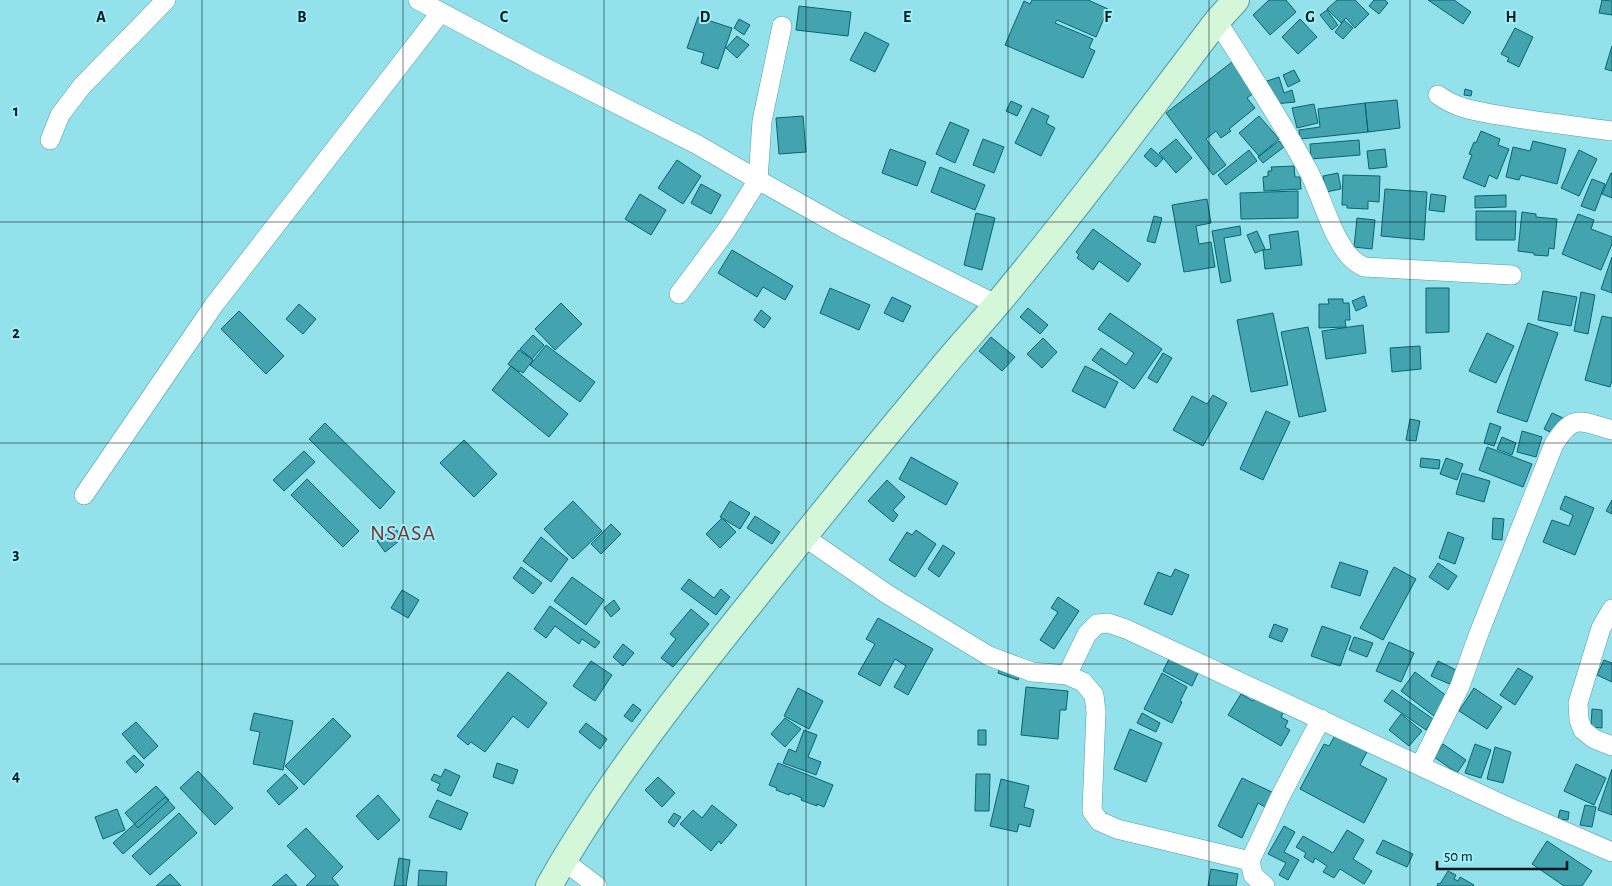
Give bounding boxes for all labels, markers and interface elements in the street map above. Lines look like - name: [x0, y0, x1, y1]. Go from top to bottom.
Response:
- text: A: [96, 9, 106, 25]
- text: B: [297, 9, 307, 25]
- text: C: [500, 9, 509, 25]
- text: D: [700, 9, 711, 25]
- text: E: [903, 9, 911, 25]
- text: F: [1104, 9, 1112, 25]
- text: G: [1305, 9, 1315, 25]
- text: H: [1505, 9, 1517, 25]
- text: 1: [13, 103, 19, 119]
- text: 2: [12, 325, 20, 341]
- district label: NSASA: [370, 522, 436, 544]
- text: 3: [13, 546, 20, 562]
- text: 4: [12, 768, 20, 784]
- scale bar: [1437, 838, 1567, 870]
- text: 50 m: [1444, 849, 1473, 864]

